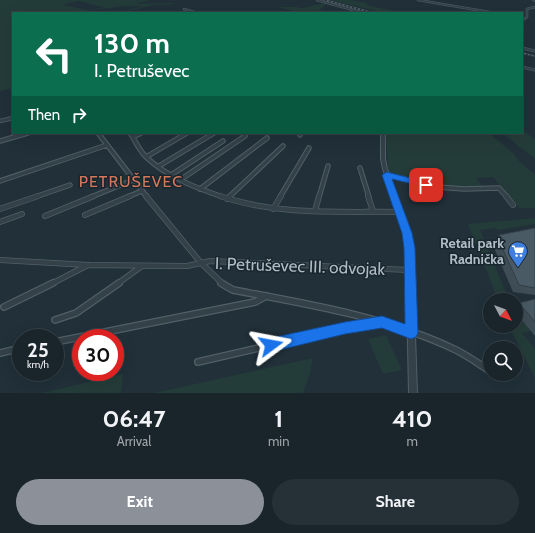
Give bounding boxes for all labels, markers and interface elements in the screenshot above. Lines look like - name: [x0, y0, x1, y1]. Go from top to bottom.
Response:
- text: 130 m: [94, 26, 170, 60]
- icon: left: [28, 28, 80, 80]
- text: I. Petruševec: [94, 60, 190, 82]
- icon: right: [68, 104, 90, 126]
- text: Then: [28, 106, 60, 124]
- pin: [409, 168, 443, 202]
- district label: PETRUŠEVEC: [79, 172, 183, 191]
- icon: arrive: [415, 174, 437, 196]
- place label: Retail park Radnička: [440, 234, 504, 268]
- supermarket icon: Retail park Radnička: [507, 240, 529, 268]
- street label: I. Petruševec III. odvojak: [215, 253, 386, 280]
- north arrow: [483, 293, 523, 333]
- map controls: [483, 293, 523, 381]
- position arrow: [250, 324, 292, 366]
- speed limit sign: 30: [72, 329, 124, 381]
- text: 25: [27, 338, 49, 362]
- button: search: [483, 341, 523, 381]
- text: km/h: [27, 358, 49, 371]
- text: 06:47: [103, 404, 165, 433]
- text: 1: [274, 404, 283, 433]
- text: 410: [392, 404, 432, 433]
- text: Arrival: [117, 433, 151, 449]
- text: min: [268, 433, 289, 449]
- text: m: [406, 433, 418, 449]
- button: Exit: [16, 479, 264, 525]
- button: Share: [272, 479, 519, 525]

